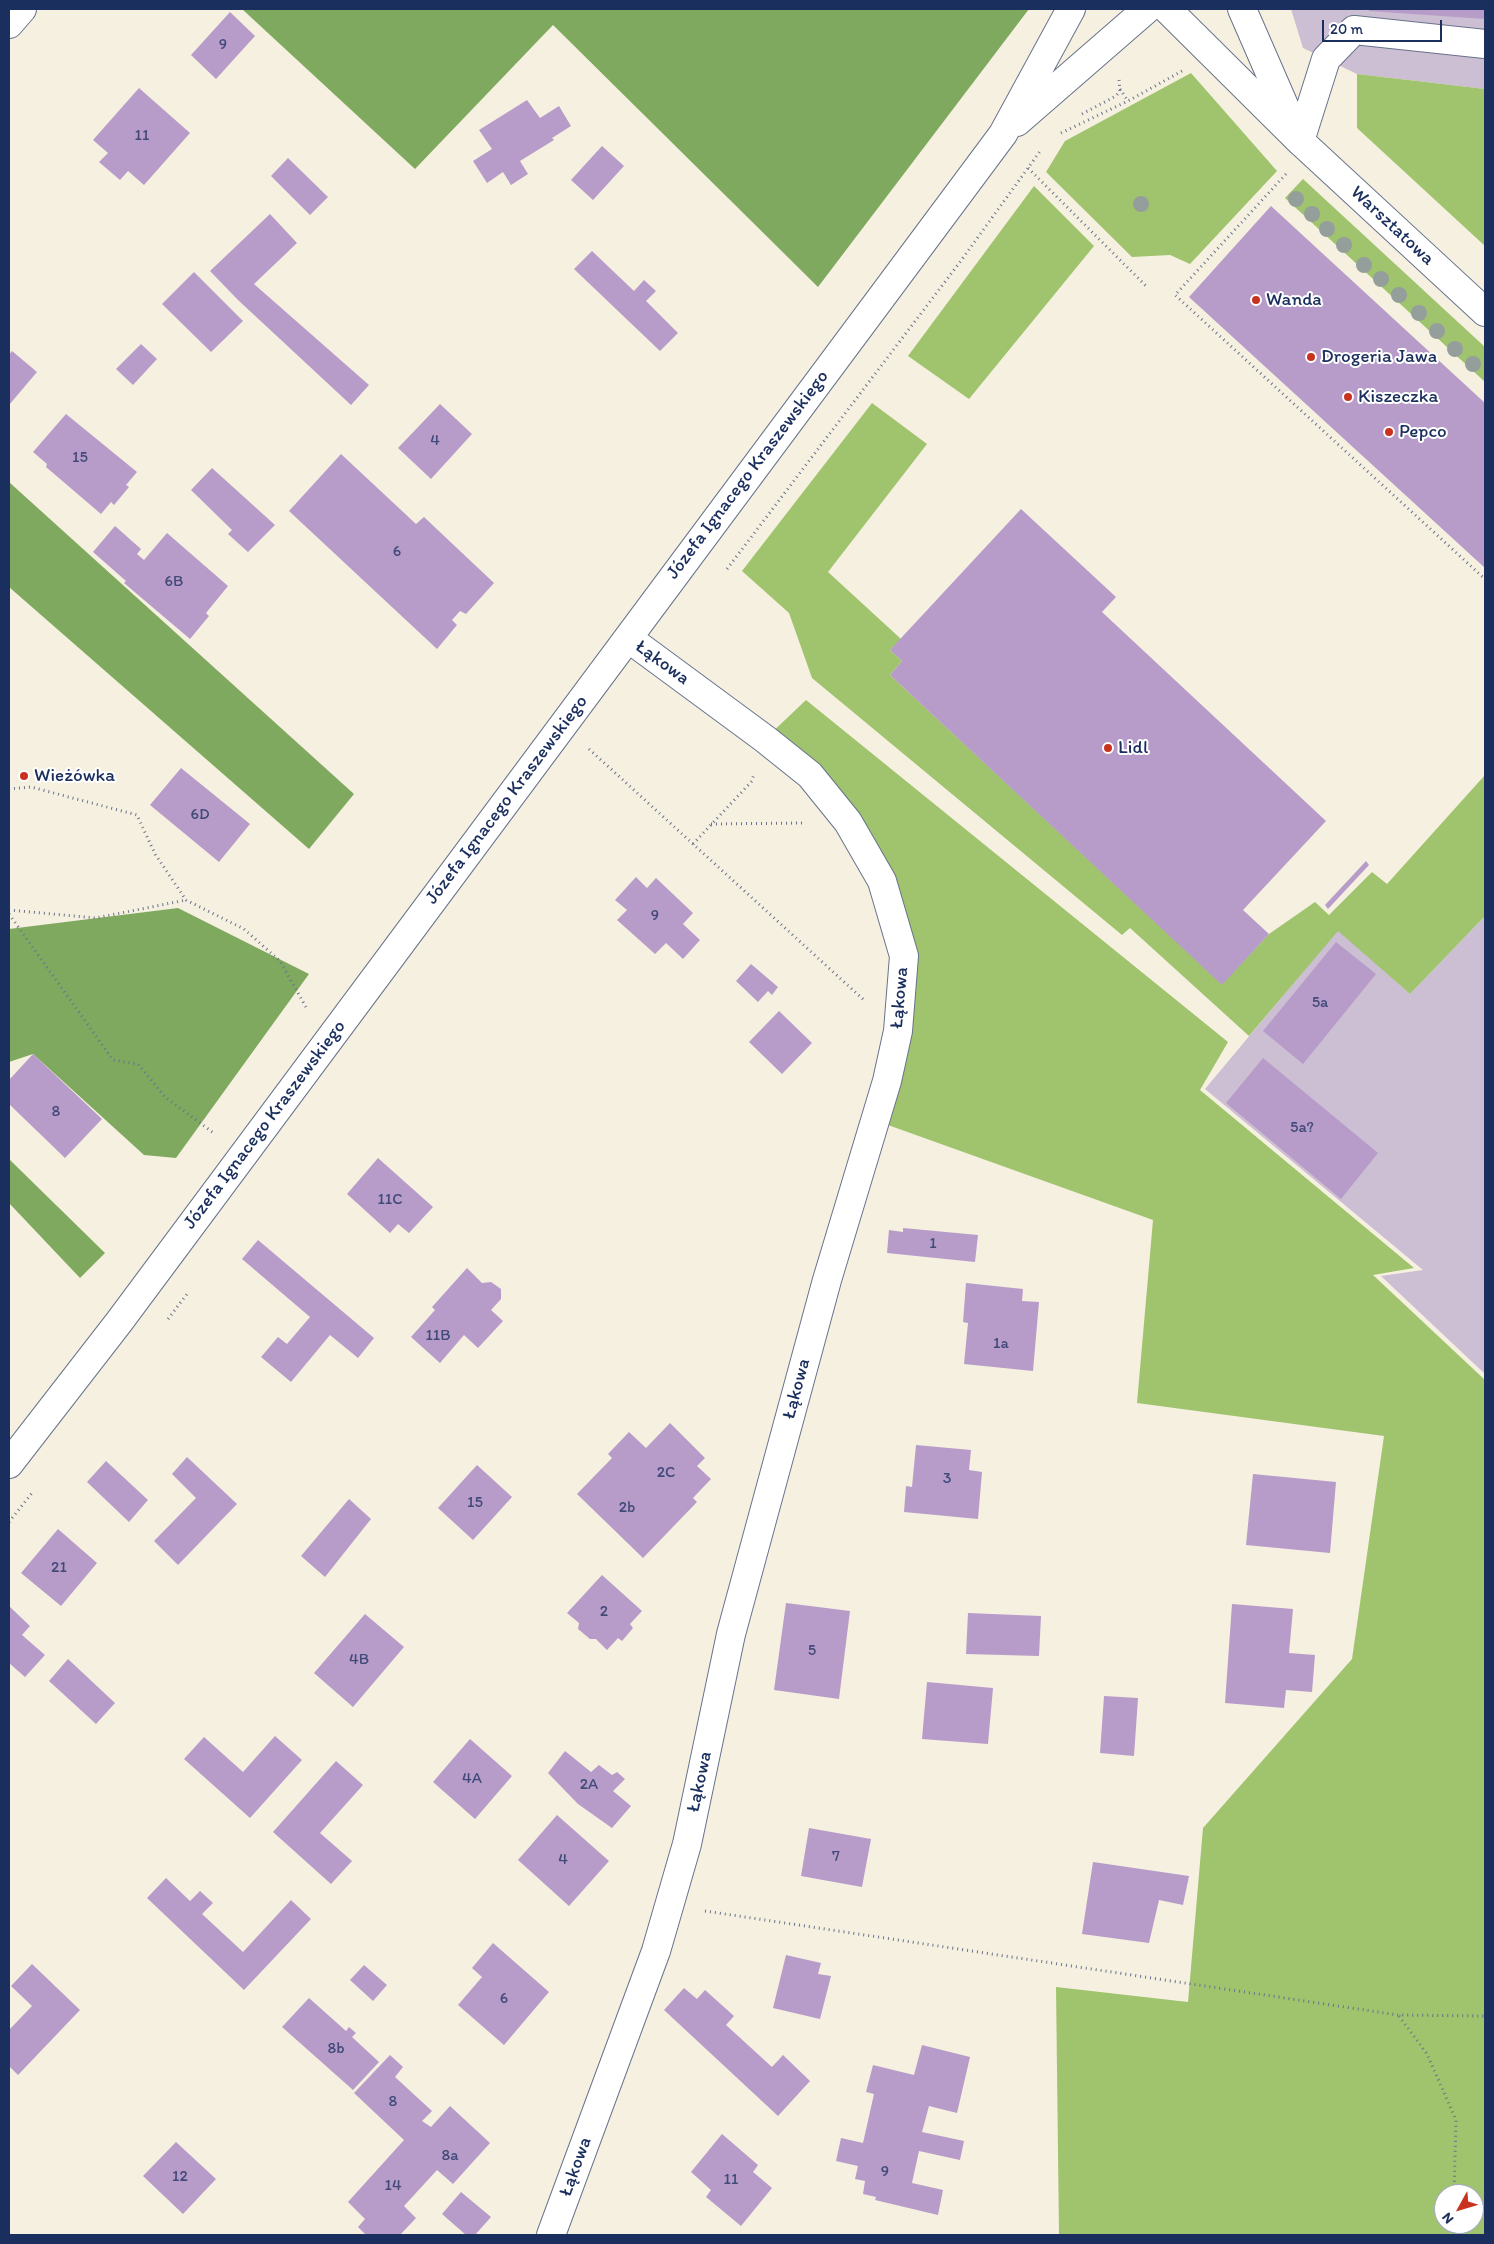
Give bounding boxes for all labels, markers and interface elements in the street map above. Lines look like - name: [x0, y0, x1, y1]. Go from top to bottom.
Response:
- scale bar: [1324, 10, 1444, 42]
- text: 20 m: [1330, 20, 1363, 38]
- house number: 9: [219, 35, 227, 55]
- house number: 11: [135, 126, 149, 146]
- street label: Warsztatowa: [1345, 181, 1439, 271]
- place label: Wanda: [1266, 289, 1322, 311]
- marker: Wanda: [1250, 294, 1262, 306]
- place label: Drogeria Jawa: [1321, 346, 1437, 368]
- marker: Drogeria Jawa: [1305, 351, 1317, 363]
- street label: Józefa Ignacego Kraszewskiego: [662, 366, 834, 584]
- place label: Kiszeczka: [1358, 386, 1438, 408]
- marker: Kiszeczka: [1342, 391, 1354, 403]
- place label: Pepco: [1399, 421, 1447, 443]
- marker: Pepco: [1383, 426, 1395, 438]
- house number: 4: [430, 431, 440, 451]
- house number: 15: [72, 448, 88, 468]
- house number: 6: [393, 542, 401, 562]
- house number: 6B: [165, 572, 183, 592]
- street label: Łąkowa: [630, 636, 694, 690]
- street label: Józefa Ignacego Kraszewskiego: [421, 691, 593, 909]
- place label: Lidl: [1118, 737, 1148, 759]
- marker: Lidl: [1102, 742, 1114, 754]
- place label: Wieżówka: [34, 765, 115, 787]
- marker: Wieżówka: [18, 770, 30, 782]
- house number: 6D: [190, 805, 210, 825]
- house number: 9: [651, 906, 659, 926]
- street label: Łąkowa: [886, 966, 914, 1030]
- house number: 5a: [1312, 993, 1328, 1013]
- street label: Józefa Ignacego Kraszewskiego: [179, 1016, 351, 1234]
- house number: 8: [52, 1102, 60, 1122]
- house number: 5a?: [1290, 1118, 1314, 1138]
- house number: 11C: [377, 1190, 403, 1210]
- house number: 1: [929, 1234, 937, 1254]
- house number: 11B: [425, 1326, 451, 1346]
- house number: 1a: [993, 1334, 1009, 1354]
- street label: Łąkowa: [778, 1356, 816, 1422]
- house number: 2C: [657, 1463, 675, 1483]
- house number: 3: [943, 1469, 951, 1489]
- house number: 15: [467, 1493, 483, 1513]
- house number: 2b: [619, 1498, 635, 1518]
- house number: 21: [51, 1558, 67, 1578]
- house number: 2: [600, 1602, 608, 1622]
- house number: 5: [808, 1641, 816, 1661]
- house number: 4B: [349, 1650, 369, 1670]
- street label: Łąkowa: [682, 1750, 718, 1814]
- house number: 4A: [462, 1769, 482, 1789]
- house number: 2A: [580, 1775, 598, 1795]
- house number: 7: [832, 1847, 840, 1867]
- house number: 4: [558, 1850, 568, 1870]
- house number: 6: [500, 1989, 508, 2009]
- house number: 8b: [327, 2039, 345, 2059]
- house number: 8: [389, 2092, 397, 2112]
- street label: Łąkowa: [555, 2134, 597, 2200]
- house number: 8a: [441, 2146, 459, 2166]
- house number: 9: [881, 2162, 889, 2182]
- house number: 12: [172, 2167, 188, 2187]
- house number: 11: [724, 2170, 738, 2190]
- house number: 14: [384, 2176, 402, 2196]
- north arrow: [1434, 2184, 1484, 2234]
- text: N: [1438, 2209, 1457, 2227]

